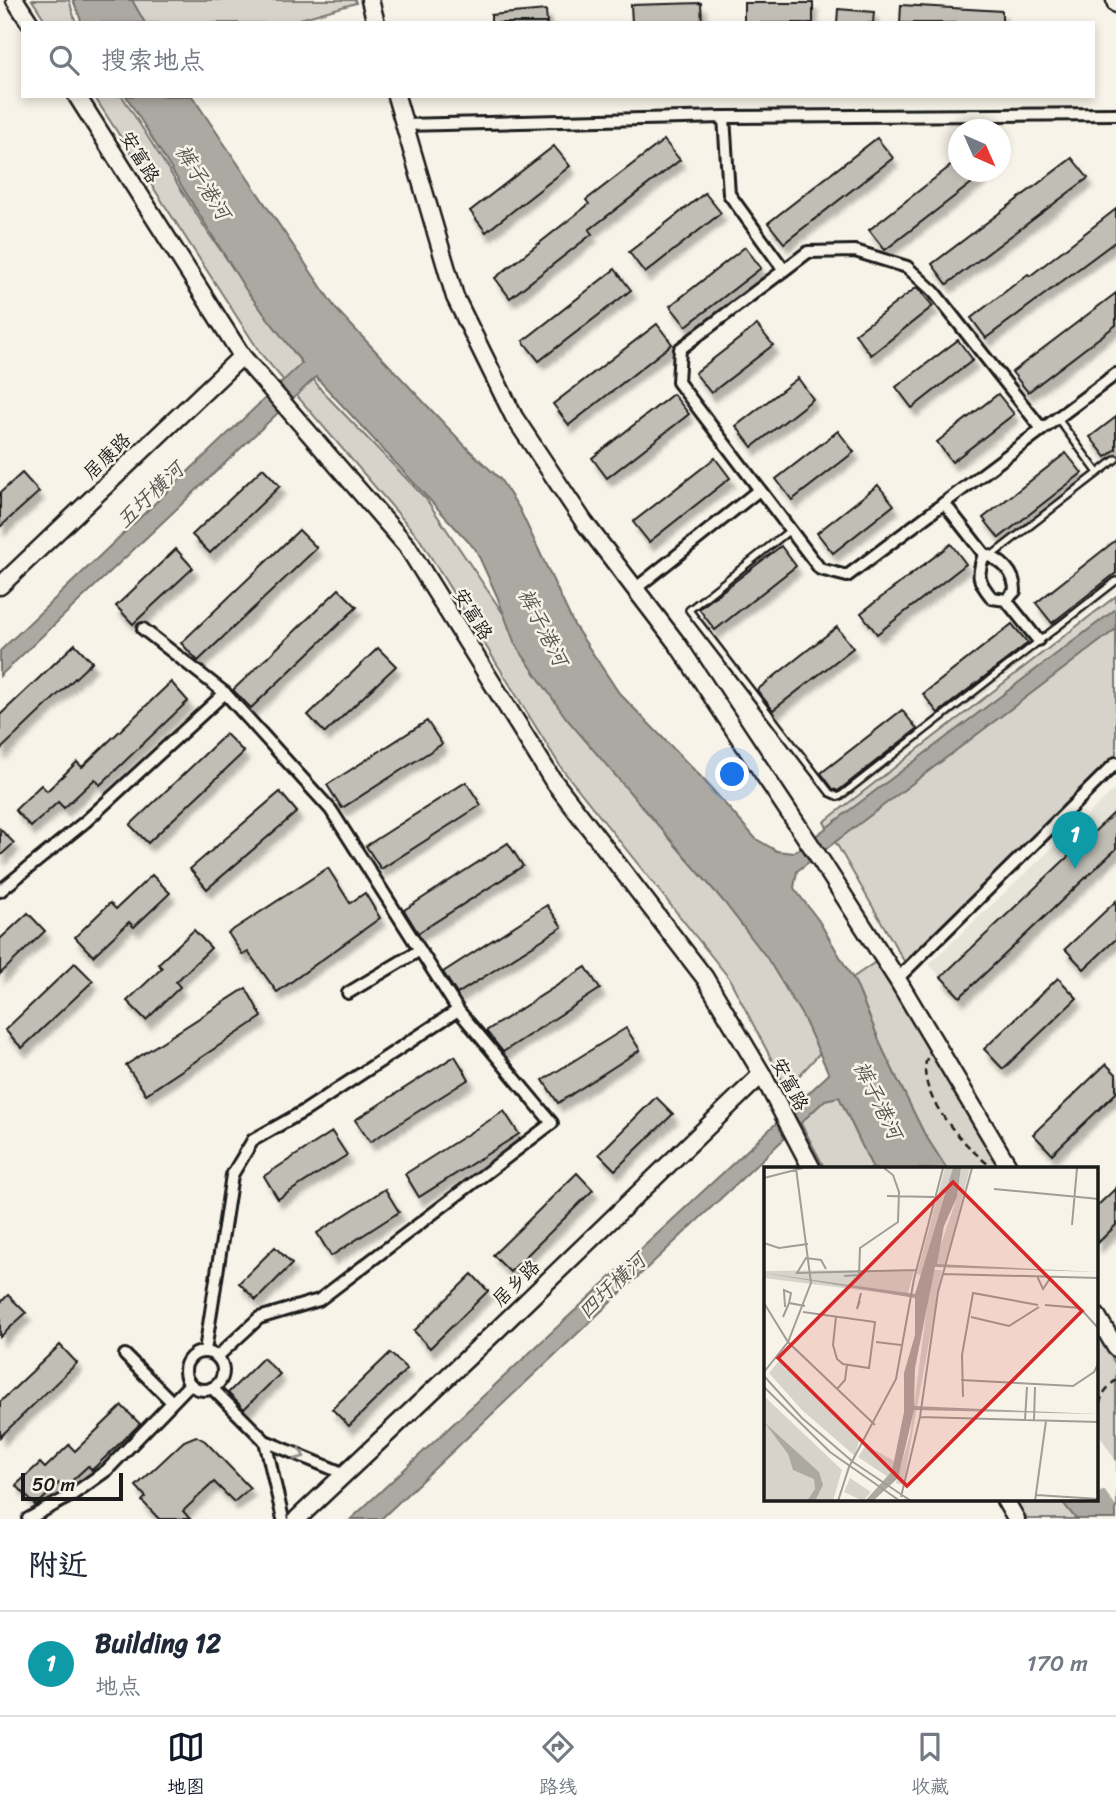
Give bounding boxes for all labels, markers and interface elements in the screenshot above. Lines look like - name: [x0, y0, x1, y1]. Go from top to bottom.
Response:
- search box: [21, 21, 1095, 98]
- text: 搜索地点: [101, 37, 205, 83]
- icon: search: [45, 41, 83, 79]
- north arrow: [948, 119, 1011, 182]
- street label: 安富路: [111, 124, 169, 190]
- water label: 裤子港河: [165, 136, 243, 230]
- street label: 居康路: [75, 424, 139, 488]
- water label: 五圩横河: [107, 450, 196, 538]
- street label: 安富路: [444, 581, 502, 647]
- water label: 裤子港河: [507, 581, 580, 676]
- your location: [715, 757, 749, 791]
- pin: 1: [1052, 811, 1098, 869]
- street label: 安富路: [762, 1051, 818, 1117]
- water label: 裤子港河: [843, 1054, 915, 1149]
- inset map: [764, 1167, 1098, 1502]
- water label: 四圩横河: [569, 1241, 658, 1329]
- street label: 居乡路: [484, 1251, 548, 1315]
- one-way arrow: [293, 1447, 305, 1461]
- text: 50 m: [32, 1468, 75, 1501]
- scale bar: [21, 1470, 122, 1502]
- text: 附近: [28, 1538, 88, 1592]
- text: Building 12: [95, 1620, 221, 1666]
- text: 1: [46, 1643, 56, 1684]
- text: 170 m: [1027, 1643, 1088, 1684]
- text: 地点: [95, 1666, 141, 1707]
- tab: 地图: [167, 1728, 205, 1803]
- tab: 路线: [539, 1728, 577, 1803]
- tab: 收藏: [911, 1728, 949, 1803]

